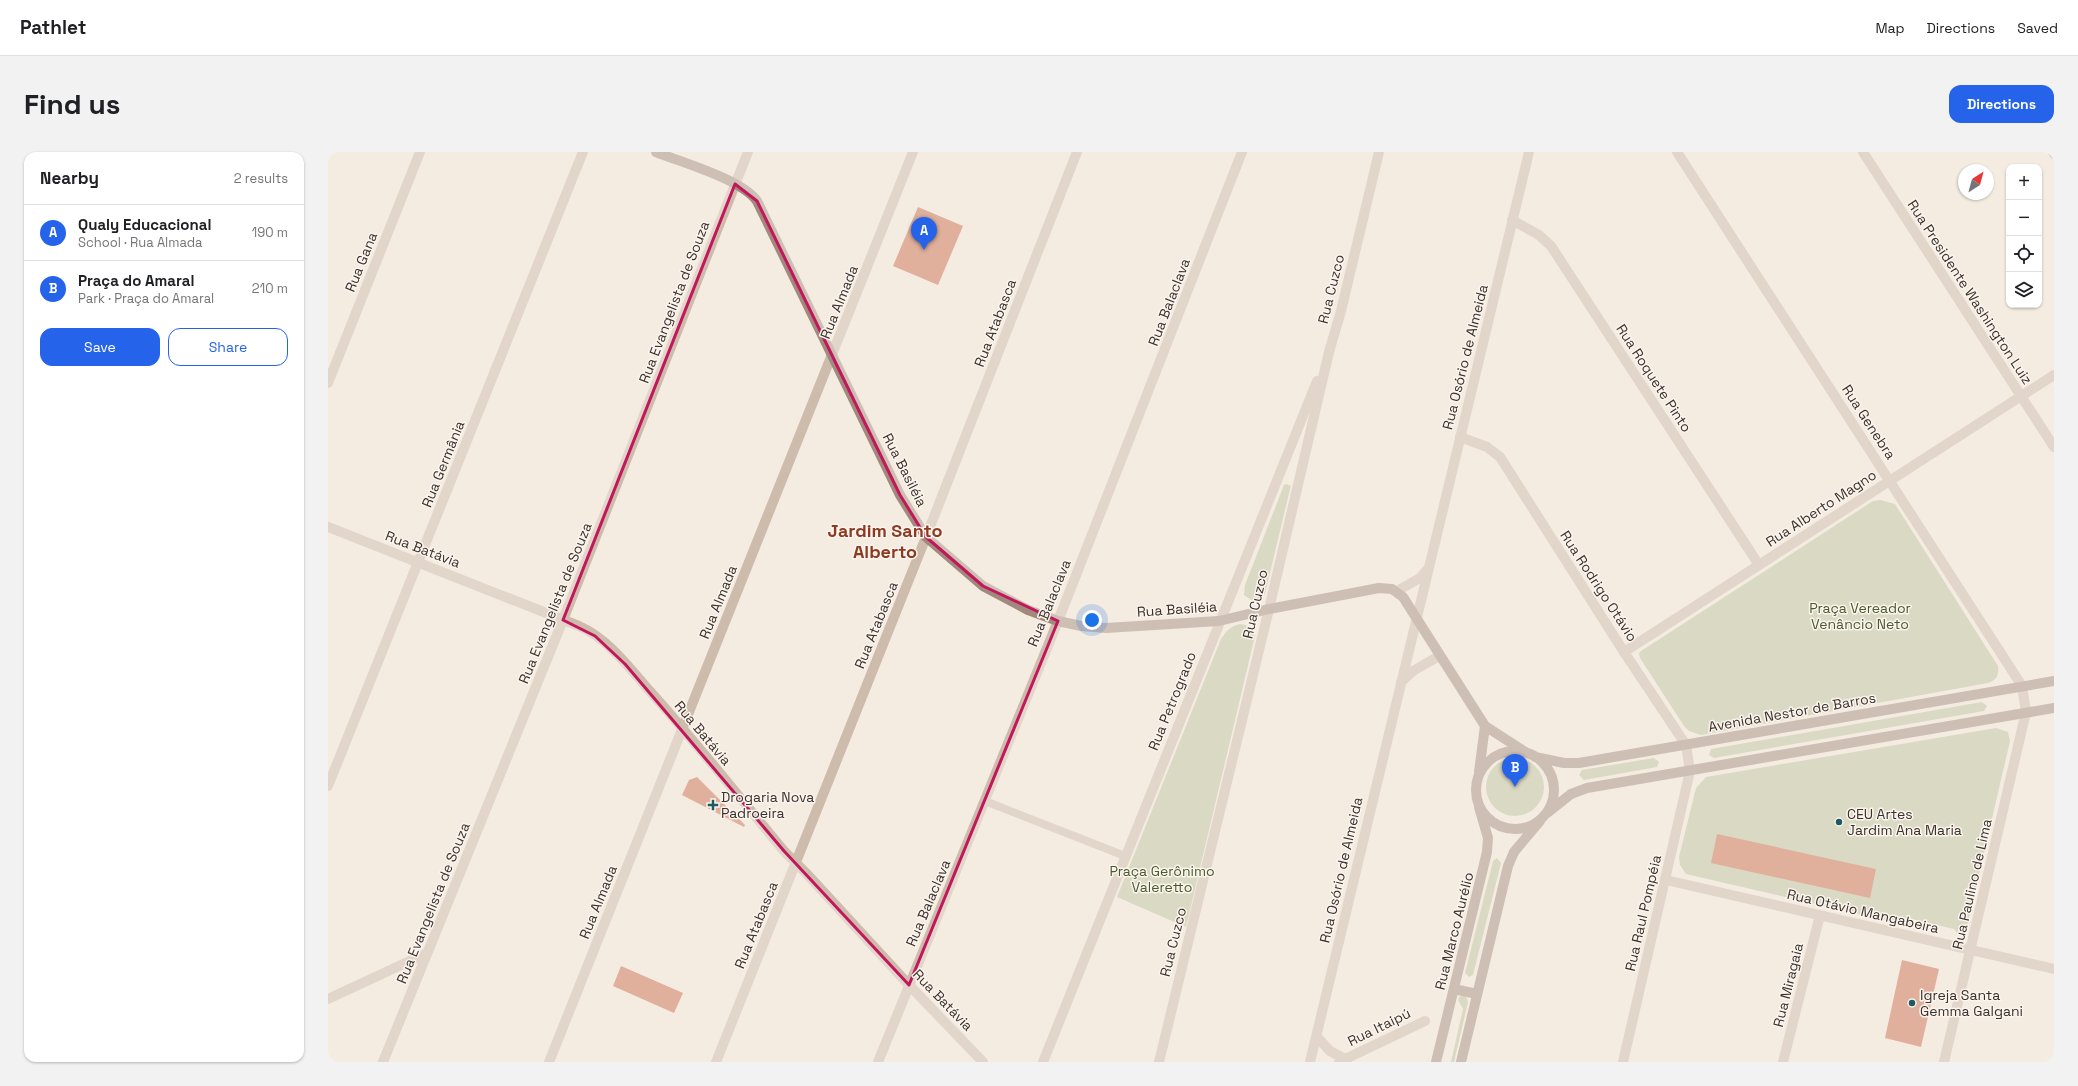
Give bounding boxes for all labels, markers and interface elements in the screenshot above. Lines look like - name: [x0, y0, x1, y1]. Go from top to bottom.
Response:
- text: Pathlet: [20, 15, 86, 40]
- text: Map: [1875, 19, 1905, 37]
- text: Directions: [1927, 19, 1995, 37]
- text: Saved: [2017, 19, 2058, 37]
- button: Directions: [1949, 85, 2054, 123]
- text: Find us: [24, 86, 121, 122]
- north arrow: [1958, 164, 1994, 200]
- map controls: [2006, 164, 2042, 308]
- button: +: [2006, 164, 2042, 200]
- text: Nearby: [40, 167, 99, 189]
- text: 2 results: [234, 170, 288, 187]
- street label: Rua Presidente Washington Luiz: [1904, 196, 2036, 388]
- button: −: [2006, 200, 2042, 236]
- text: Qualy Educacional: [78, 215, 211, 234]
- pin: A: [911, 217, 937, 250]
- street label: Rua Evangelista de Souza: [635, 218, 713, 386]
- text: A: [49, 224, 57, 241]
- text: 190 m: [252, 224, 288, 241]
- street label: Rua Gana: [341, 229, 381, 295]
- text: School · Rua Almada: [78, 234, 203, 251]
- button: locate: [2006, 236, 2042, 272]
- street label: Rua Cuzco: [1314, 253, 1348, 325]
- street label: Rua Balaclava: [1144, 256, 1194, 348]
- street label: Rua Almada: [816, 262, 862, 342]
- text: Praça do Amaral: [78, 271, 194, 290]
- button: layers: [2006, 272, 2042, 308]
- street label: Rua Atabasca: [970, 277, 1020, 369]
- text: B: [49, 280, 57, 297]
- text: 210 m: [252, 280, 288, 297]
- street label: Rua Osório de Almeida: [1438, 282, 1492, 432]
- text: Park · Praça do Amaral: [78, 290, 214, 307]
- street label: Rua Roquete Pinto: [1612, 321, 1696, 435]
- button: Save: [40, 328, 160, 366]
- button: Share: [168, 328, 288, 366]
- street label: Rua Genebra: [1838, 381, 1900, 463]
- street label: Rua Germânia: [417, 418, 469, 510]
- street label: Rua Basiléia: [879, 430, 931, 510]
- street label: Rua Alberto Magno: [1762, 466, 1880, 550]
- district label: Jardim Santo Alberto: [828, 519, 942, 563]
- street label: Rua Evangelista de Souza: [514, 520, 596, 686]
- street label: Rua Batávia: [383, 526, 463, 572]
- street label: Rua Rodrigo Otávio: [1556, 527, 1642, 645]
- street label: Rua Balaclava: [1023, 557, 1075, 649]
- street label: Rua Almada: [695, 562, 741, 642]
- street label: Rua Cuzco: [1238, 568, 1272, 640]
- street label: Rua Atabasca: [850, 579, 902, 671]
- street label: Rua Basiléia: [1136, 597, 1218, 621]
- park label: Praça Vereador Venâncio Neto: [1809, 599, 1911, 633]
- your location: [1082, 610, 1102, 630]
- street label: Rua Petrogrado: [1144, 649, 1200, 753]
- street label: Avenida Nestor de Barros: [1707, 688, 1877, 736]
- street label: Rua Batávia: [671, 697, 735, 769]
- pin: B: [1502, 754, 1528, 787]
- place label: Drogaria Nova Padroeira: [721, 788, 814, 822]
- street label: Rua Osório de Almeida: [1315, 795, 1367, 945]
- marker: Drogaria Nova Padroeira: [708, 800, 718, 810]
- place label: CEU Artes Jardim Ana Maria: [1847, 805, 1962, 839]
- marker: CEU Artes Jardim Ana Maria: [1834, 817, 1844, 827]
- street label: Rua Paulino de Lima: [1948, 817, 1996, 951]
- street label: Rua Evangelista de Souza: [392, 820, 474, 986]
- street label: Rua Raul Pompéia: [1621, 853, 1665, 973]
- street label: Rua Balaclava: [902, 857, 954, 949]
- street label: Rua Almada: [575, 862, 621, 942]
- park label: Praça Gerônimo Valeretto: [1109, 862, 1215, 896]
- street label: Rua Marco Aurélio: [1431, 870, 1477, 992]
- street label: Rua Atabasca: [730, 879, 782, 971]
- street label: Rua Otávio Mangabeira: [1785, 885, 1941, 937]
- street label: Rua Cuzco: [1156, 906, 1190, 978]
- street label: Rua Miragaia: [1769, 941, 1807, 1029]
- street label: Rua Batávia: [909, 965, 977, 1035]
- place label: Igreja Santa Gemma Galgani: [1920, 986, 2023, 1020]
- marker: Igreja Santa Gemma Galgani: [1907, 998, 1917, 1008]
- street label: Rua Itaipú: [1345, 1004, 1413, 1050]

